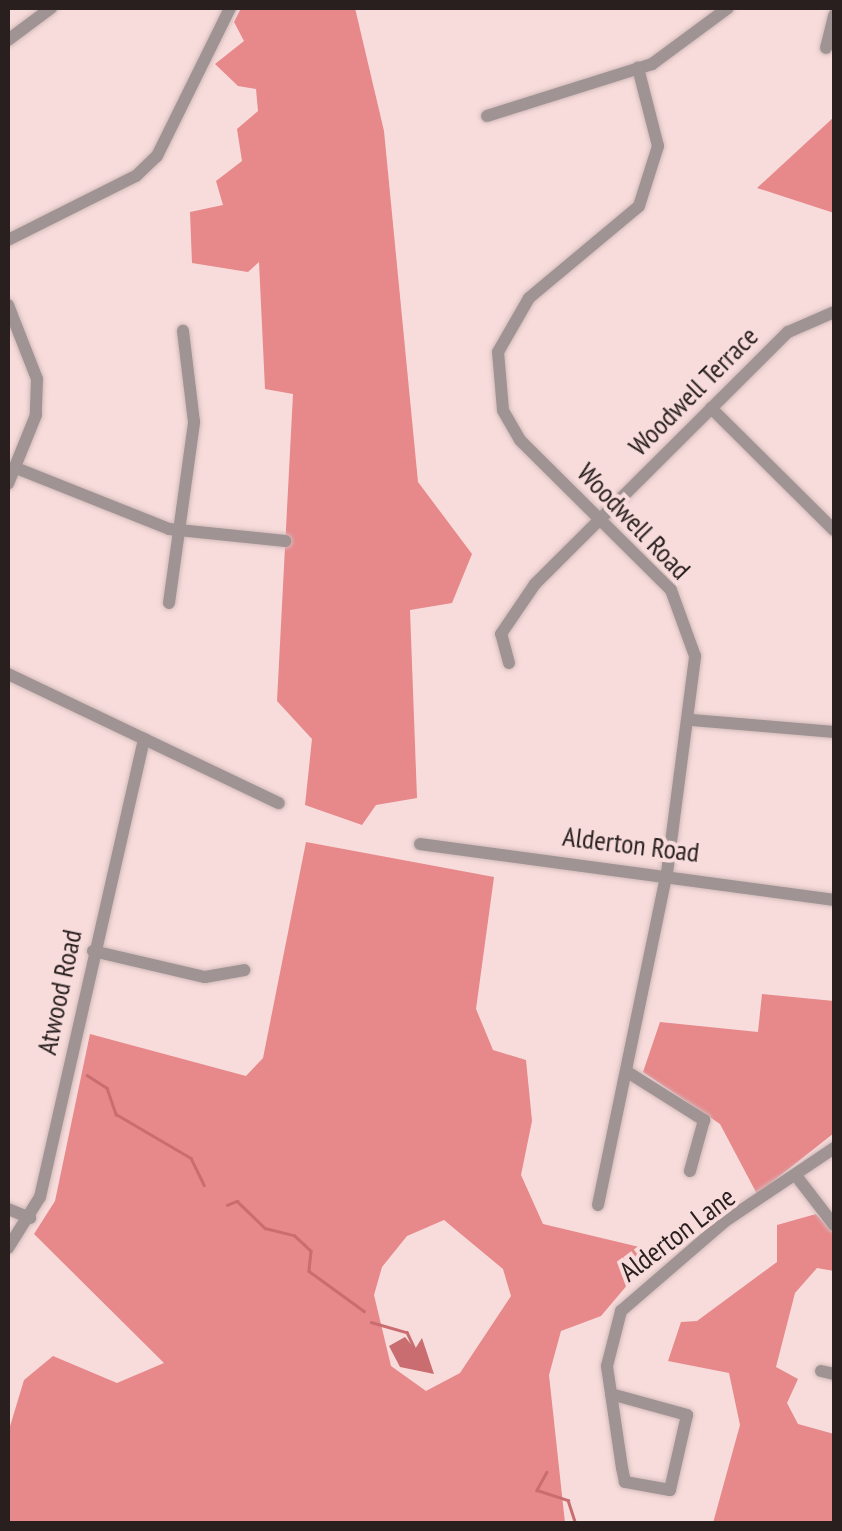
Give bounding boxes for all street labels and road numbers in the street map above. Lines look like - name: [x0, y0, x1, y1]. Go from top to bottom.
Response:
- street label: Woodwell Terrace: [621, 319, 765, 463]
- street label: Woodwell Road: [570, 456, 698, 586]
- street label: Alderton Road: [561, 819, 701, 869]
- street label: Atwood Road: [29, 926, 89, 1058]
- street label: Alderton Lane: [613, 1180, 741, 1288]

